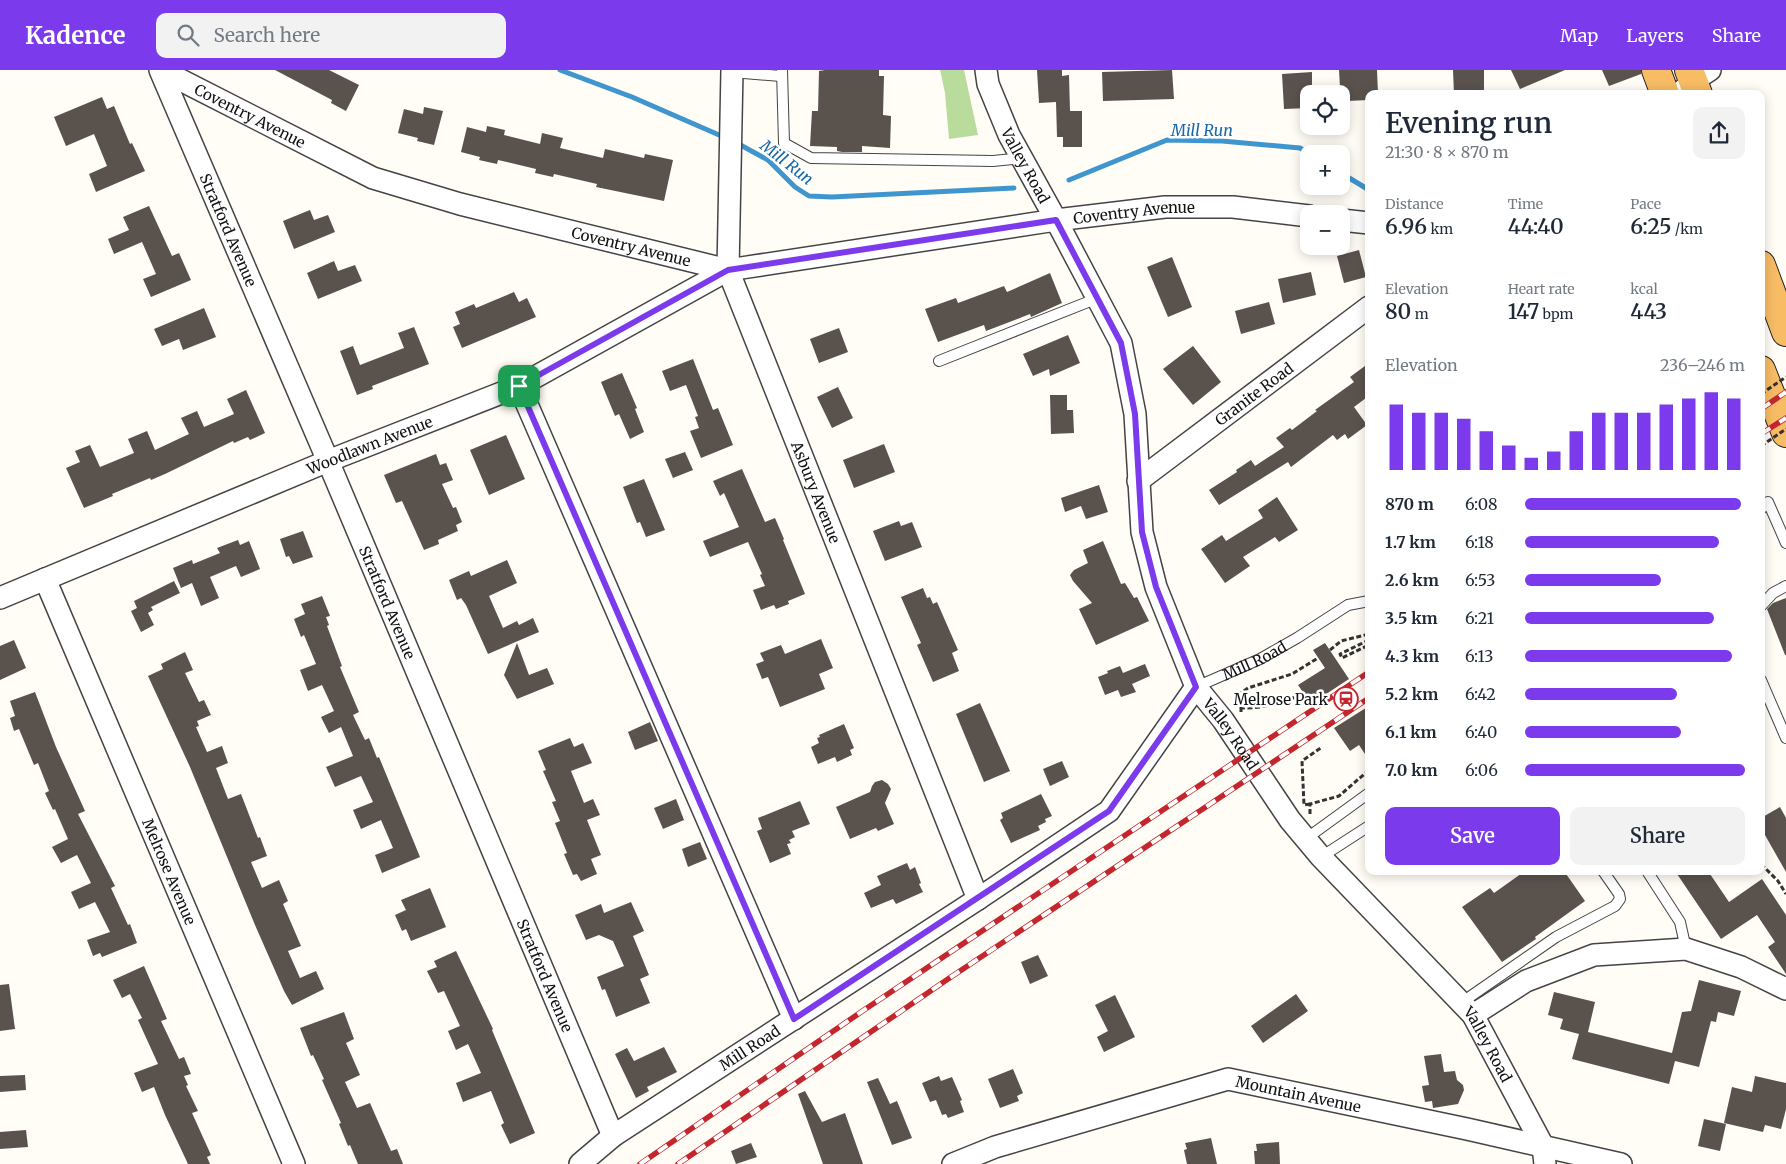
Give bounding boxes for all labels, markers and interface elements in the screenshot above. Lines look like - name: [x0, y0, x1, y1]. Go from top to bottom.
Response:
- search box: [156, 13, 506, 58]
- text: Kadence: [25, 20, 126, 51]
- icon: search: [174, 21, 202, 49]
- text: Search here: [214, 23, 320, 47]
- text: Map: [1560, 24, 1598, 47]
- text: Layers: [1626, 24, 1684, 47]
- text: Share: [1712, 24, 1761, 47]
- street label: Coventry Avenue: [191, 79, 309, 152]
- map controls: [1300, 85, 1350, 255]
- button: locate: [1300, 85, 1350, 135]
- text: Evening run: [1385, 105, 1552, 141]
- button: share: [1693, 107, 1745, 159]
- water label: Mill Run: [1170, 120, 1233, 140]
- street label: Valley Road: [997, 124, 1054, 206]
- water label: Mill Run: [756, 134, 818, 189]
- text: 21:30 · 8 × 870 m: [1385, 142, 1509, 162]
- button: +: [1300, 145, 1350, 195]
- street label: Stratford Avenue: [196, 171, 261, 289]
- text: Distance: [1385, 195, 1444, 213]
- text: Time: [1508, 195, 1543, 213]
- text: Pace: [1630, 195, 1661, 213]
- street label: Coventry Avenue: [1072, 197, 1195, 227]
- button: −: [1300, 205, 1350, 255]
- text: 6.96: [1385, 213, 1427, 240]
- text: 44:40: [1508, 213, 1564, 240]
- text: 6:25: [1630, 213, 1671, 240]
- text: km: [1427, 220, 1453, 238]
- text: /km: [1671, 220, 1703, 238]
- street label: Coventry Avenue: [570, 222, 693, 270]
- text: Elevation: [1385, 280, 1449, 298]
- text: Heart rate: [1508, 280, 1575, 298]
- text: kcal: [1630, 280, 1658, 298]
- text: 80: [1385, 298, 1411, 325]
- text: 147: [1508, 298, 1539, 325]
- text: 443: [1630, 298, 1667, 325]
- text: m: [1411, 305, 1429, 323]
- text: bpm: [1539, 305, 1574, 323]
- text: Elevation: [1385, 355, 1458, 375]
- text: 236–246 m: [1660, 355, 1745, 375]
- street label: Granite Road: [1211, 358, 1297, 429]
- pin: [498, 365, 540, 407]
- icon: arrive: [505, 372, 533, 400]
- street label: Woodlawn Avenue: [303, 411, 435, 479]
- street label: Asbury Avenue: [787, 437, 845, 546]
- text: 870 m: [1385, 494, 1434, 514]
- text: 6:08: [1465, 494, 1498, 514]
- text: 1.7 km: [1385, 532, 1436, 552]
- text: 6:18: [1465, 532, 1494, 552]
- street label: Stratford Avenue: [355, 543, 420, 662]
- text: 2.6 km: [1385, 570, 1439, 590]
- text: 6:53: [1465, 570, 1495, 590]
- text: 3.5 km: [1385, 608, 1438, 628]
- text: 6:21: [1465, 608, 1494, 628]
- street label: Mill Road: [1219, 637, 1290, 684]
- text: 4.3 km: [1385, 646, 1439, 666]
- text: 6:13: [1465, 646, 1493, 666]
- text: 5.2 km: [1385, 684, 1438, 704]
- text: 6:42: [1465, 684, 1496, 704]
- station icon: Melrose Park: [1333, 686, 1359, 712]
- place label: Melrose Park: [1234, 690, 1328, 709]
- street label: Valley Road: [1199, 693, 1263, 773]
- text: 6.1 km: [1385, 722, 1437, 742]
- text: 6:40: [1465, 722, 1497, 742]
- text: 7.0 km: [1385, 760, 1438, 780]
- text: 6:06: [1465, 760, 1498, 780]
- button: Save: [1385, 807, 1560, 865]
- button: Share: [1570, 807, 1745, 865]
- street label: Melrose Avenue: [139, 816, 201, 928]
- street label: Stratford Avenue: [513, 916, 578, 1035]
- street label: Valley Road: [1459, 1001, 1517, 1085]
- street label: Mill Road: [715, 1021, 784, 1074]
- street label: Mountain Avenue: [1234, 1071, 1363, 1116]

